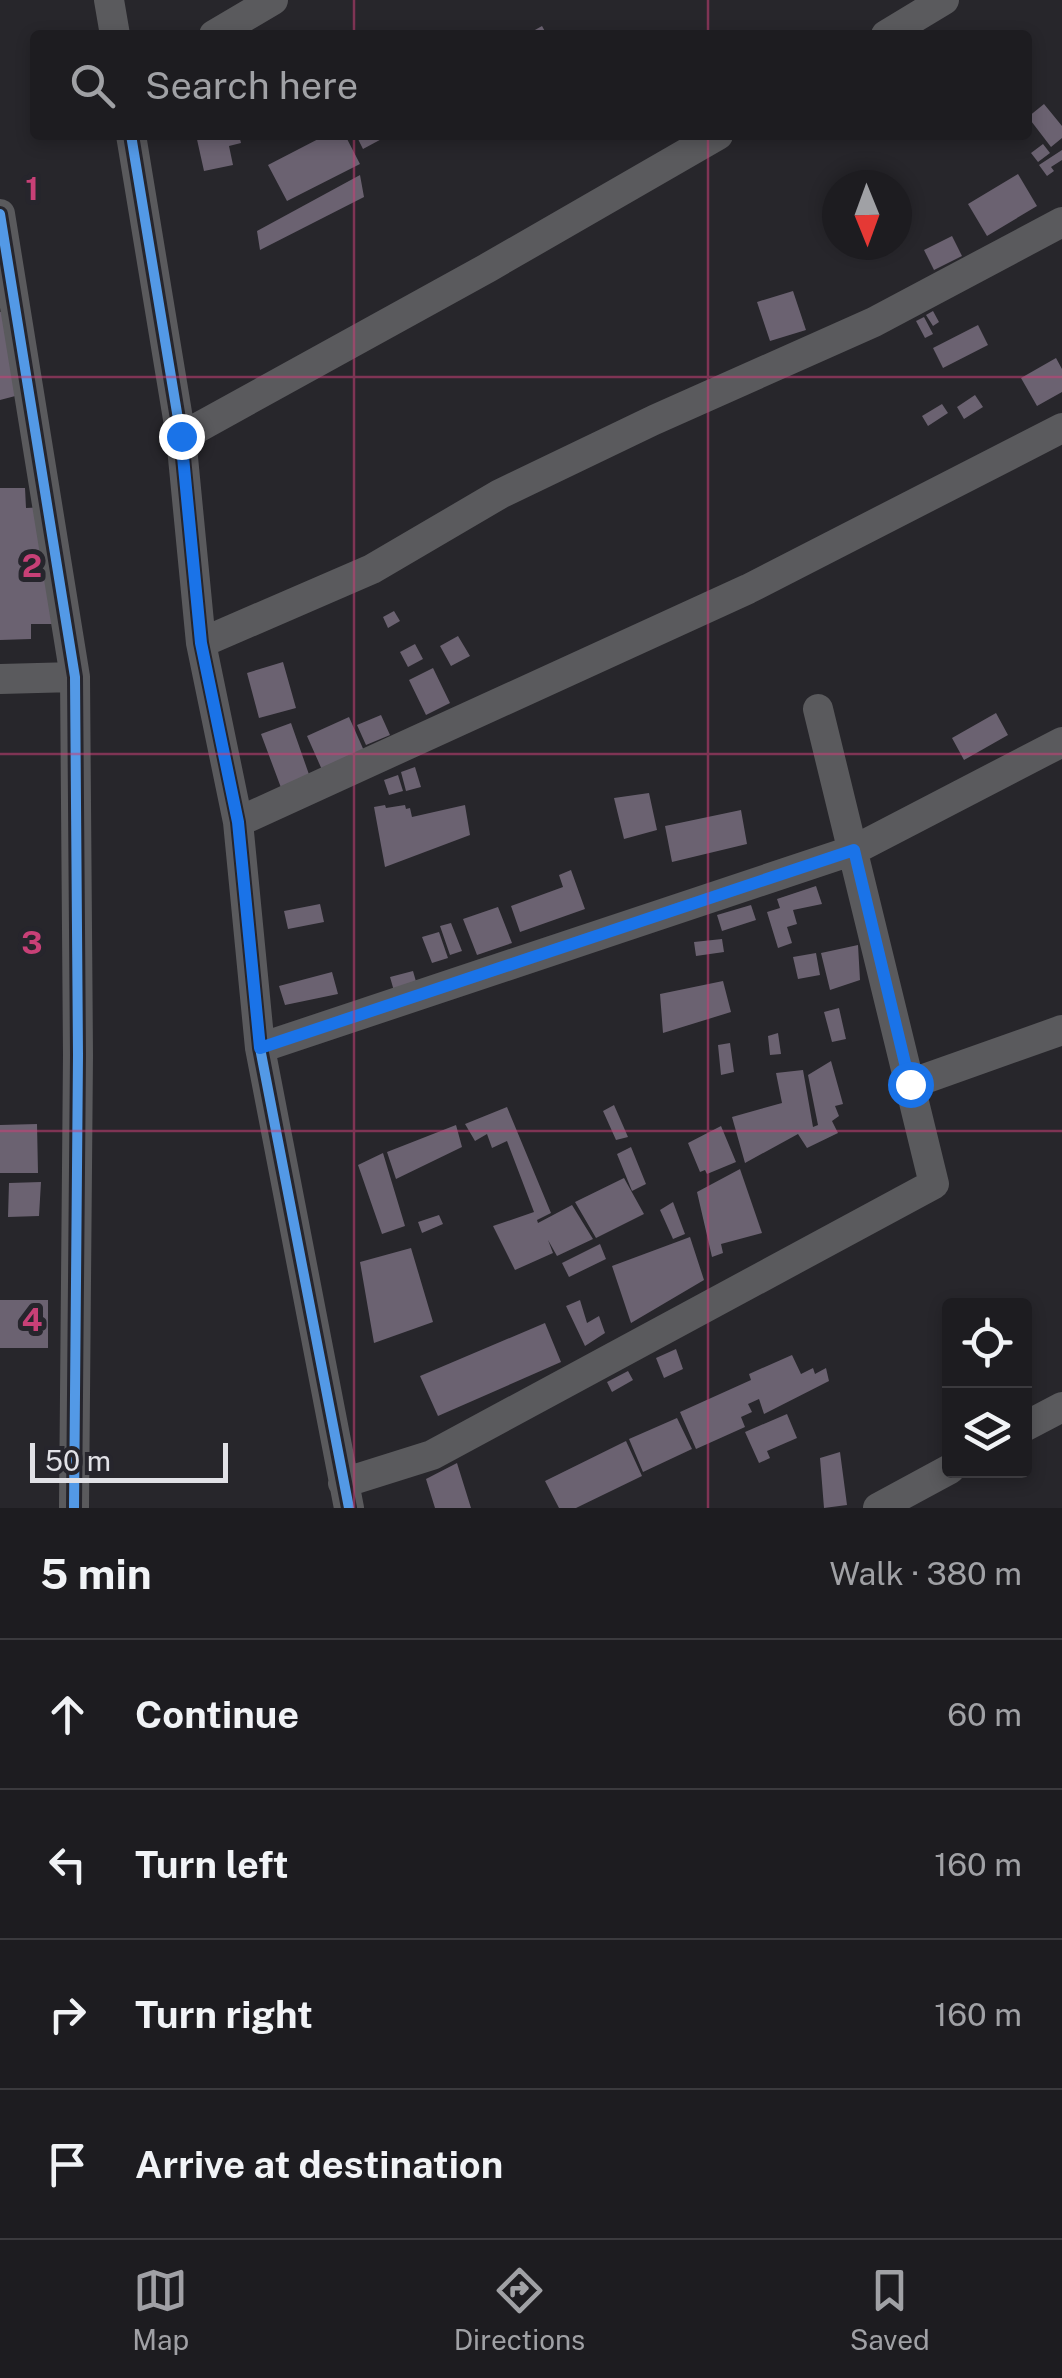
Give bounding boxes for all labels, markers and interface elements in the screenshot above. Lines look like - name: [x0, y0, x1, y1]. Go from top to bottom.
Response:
- search box: [30, 30, 1032, 140]
- icon: search: [65, 58, 120, 113]
- text: Search here: [145, 63, 358, 108]
- text: 1: [25, 170, 39, 207]
- north arrow: [822, 170, 912, 260]
- route end: [159, 414, 205, 460]
- text: 2: [22, 547, 42, 584]
- text: 3: [21, 924, 43, 961]
- route start: [888, 1062, 934, 1108]
- map controls: [942, 1298, 1032, 1478]
- button: locate: [942, 1298, 1032, 1388]
- text: 4: [22, 1301, 43, 1338]
- button: layers: [942, 1388, 1032, 1478]
- scale bar: [30, 1438, 228, 1482]
- text: 50 m: [45, 1444, 111, 1477]
- text: 5 min: [40, 1549, 152, 1598]
- text: Walk · 380 m: [829, 1555, 1022, 1592]
- icon: ahead: [40, 1687, 95, 1742]
- text: Continue: [135, 1692, 299, 1737]
- text: 60 m: [947, 1696, 1022, 1733]
- icon: left: [40, 1837, 95, 1892]
- text: Turn left: [135, 1842, 289, 1887]
- text: 160 m: [934, 1846, 1022, 1883]
- icon: right: [40, 1987, 95, 2042]
- text: Turn right: [135, 1992, 313, 2037]
- text: 160 m: [934, 1996, 1022, 2033]
- icon: arrive: [40, 2137, 95, 2192]
- text: Arrive at destination: [135, 2142, 503, 2187]
- tab: Map: [132, 2263, 189, 2356]
- tab: Directions: [454, 2263, 585, 2356]
- tab: Saved: [850, 2263, 930, 2356]

